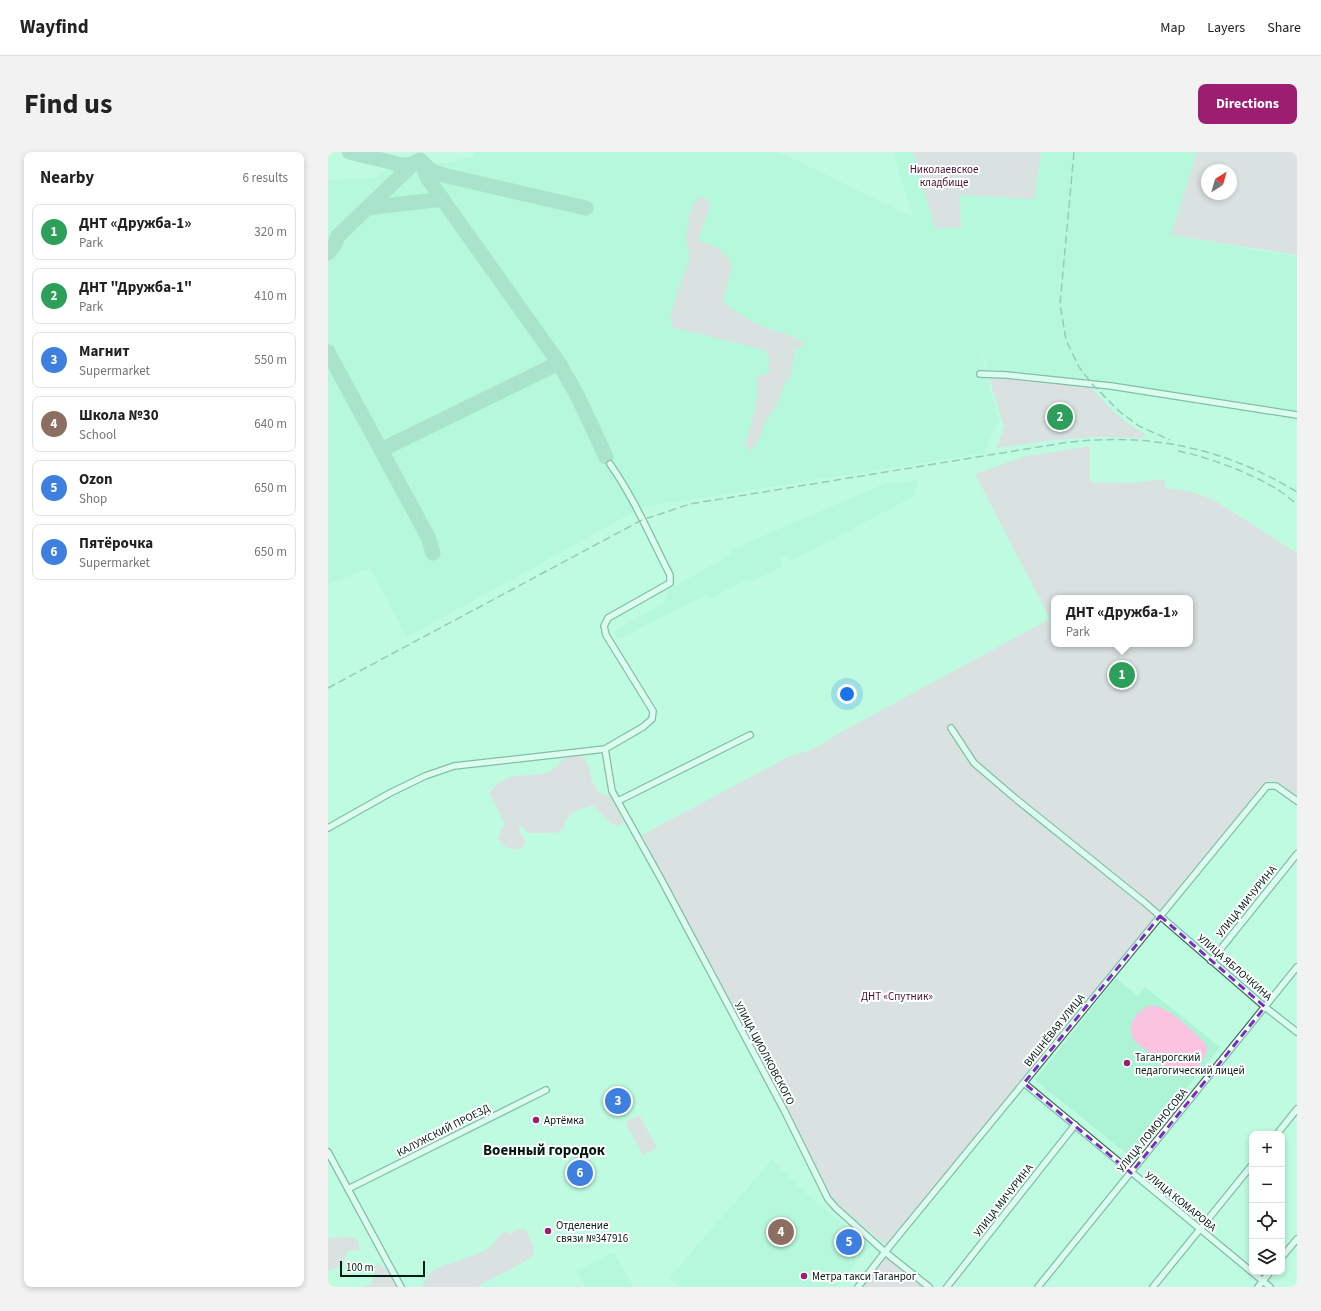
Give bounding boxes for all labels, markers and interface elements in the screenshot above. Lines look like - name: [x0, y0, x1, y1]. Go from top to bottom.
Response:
- text: Wayfind: [20, 14, 89, 41]
- text: Map: [1160, 18, 1185, 38]
- text: Layers: [1207, 18, 1245, 38]
- text: Share: [1267, 18, 1301, 38]
- text: Find us: [24, 84, 112, 124]
- button: Directions: [1198, 84, 1297, 124]
- park label: Николаевское кладбище: [910, 162, 979, 190]
- north arrow: [1201, 164, 1237, 200]
- text: Nearby: [40, 166, 94, 190]
- text: 6 results: [243, 169, 288, 187]
- text: ДНТ «Дружба-1»: [79, 213, 191, 234]
- text: 1: [51, 223, 57, 241]
- text: 320 m: [254, 223, 287, 241]
- text: Park: [79, 234, 103, 252]
- text: ДНТ "Дружба-1": [79, 277, 192, 298]
- text: 2: [51, 287, 57, 305]
- text: 410 m: [254, 287, 287, 305]
- text: Park: [79, 298, 103, 316]
- text: Магнит: [79, 341, 130, 362]
- text: 3: [51, 351, 57, 369]
- text: 550 m: [254, 351, 287, 369]
- text: Supermarket: [79, 362, 150, 380]
- pin: 2: [1047, 402, 1073, 432]
- text: Школа №30: [79, 405, 159, 426]
- text: 4: [51, 415, 57, 433]
- text: 640 m: [254, 415, 287, 433]
- text: School: [79, 426, 116, 444]
- text: Ozon: [79, 469, 113, 490]
- text: 5: [51, 479, 57, 497]
- text: 650 m: [254, 479, 287, 497]
- text: Shop: [79, 490, 107, 508]
- text: Пятёрочка: [79, 533, 153, 554]
- text: 6: [51, 543, 57, 561]
- text: 650 m: [254, 543, 287, 561]
- text: Supermarket: [79, 554, 150, 572]
- popup: [1051, 595, 1193, 647]
- text: ДНТ «Дружба-1»: [1066, 602, 1178, 623]
- text: Park: [1066, 623, 1090, 641]
- pin: 1: [1109, 660, 1135, 690]
- your location: [837, 684, 857, 704]
- street label: УЛИЦА МИЧУРИНА: [1213, 862, 1280, 940]
- street label: УЛИЦА ЯБЛОЧКИНА: [1194, 931, 1275, 1004]
- park label: ДНТ «Спутник»: [861, 989, 933, 1004]
- street label: ВИШНЁВАЯ УЛИЦА: [1020, 991, 1088, 1070]
- street label: УЛИЦА ЦИОЛКОВСКОГО: [731, 999, 798, 1107]
- place label: Таганрогский педагогический лицей: [1135, 1050, 1245, 1078]
- marker: Таганрогский педагогический лицей: [1122, 1058, 1132, 1068]
- street label: УЛИЦА ЛОМОНОСОВА: [1114, 1085, 1191, 1175]
- pin: 3: [605, 1086, 631, 1116]
- street label: КАЛУЖСКИЙ ПРОЕЗД: [394, 1100, 492, 1160]
- place label: Артёмка: [544, 1113, 584, 1128]
- marker: Артёмка: [531, 1115, 541, 1125]
- map controls: [1249, 1131, 1285, 1275]
- button: +: [1249, 1131, 1285, 1167]
- district label: Военный городок: [483, 1140, 606, 1161]
- pin: 6: [567, 1158, 593, 1188]
- street label: УЛИЦА МИЧУРИНА: [970, 1161, 1037, 1240]
- button: −: [1249, 1167, 1285, 1203]
- street label: УЛИЦА КОМАРОВА: [1142, 1168, 1220, 1235]
- button: locate: [1249, 1203, 1285, 1239]
- pin: 4: [768, 1217, 794, 1247]
- place label: Отделение связи №347916: [556, 1218, 629, 1246]
- marker: Отделение связи №347916: [543, 1226, 553, 1236]
- pin: 5: [836, 1227, 862, 1257]
- button: layers: [1249, 1239, 1285, 1275]
- scale bar: [340, 1259, 425, 1278]
- text: 100 m: [346, 1260, 374, 1275]
- place label: Метра такси Таганрог: [812, 1269, 917, 1284]
- marker: Метра такси Таганрог: [799, 1271, 809, 1281]

